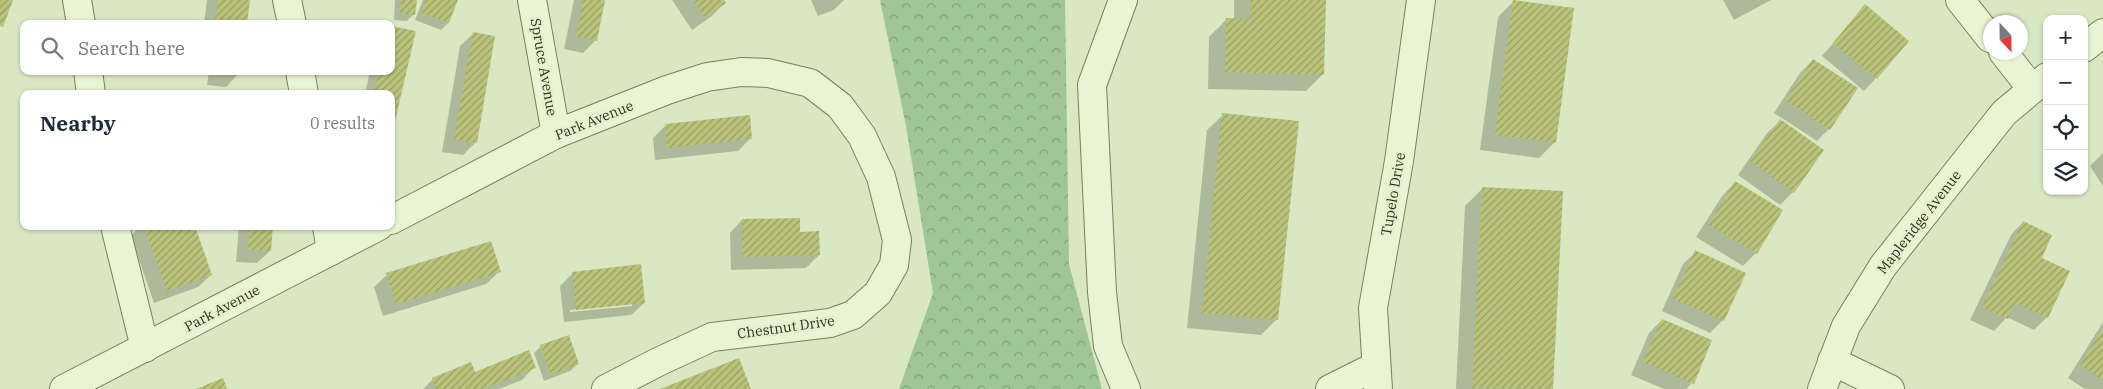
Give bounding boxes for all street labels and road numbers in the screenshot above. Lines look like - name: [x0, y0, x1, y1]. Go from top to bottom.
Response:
- street label: Spruce Avenue: [527, 17, 561, 117]
- street label: Park Avenue: [552, 96, 636, 144]
- street label: Tupelo Drive: [1377, 151, 1409, 237]
- street label: Mapleridge Avenue: [1873, 167, 1965, 277]
- street label: Park Avenue: [181, 281, 263, 335]
- street label: Chestnut Drive: [736, 311, 836, 343]

